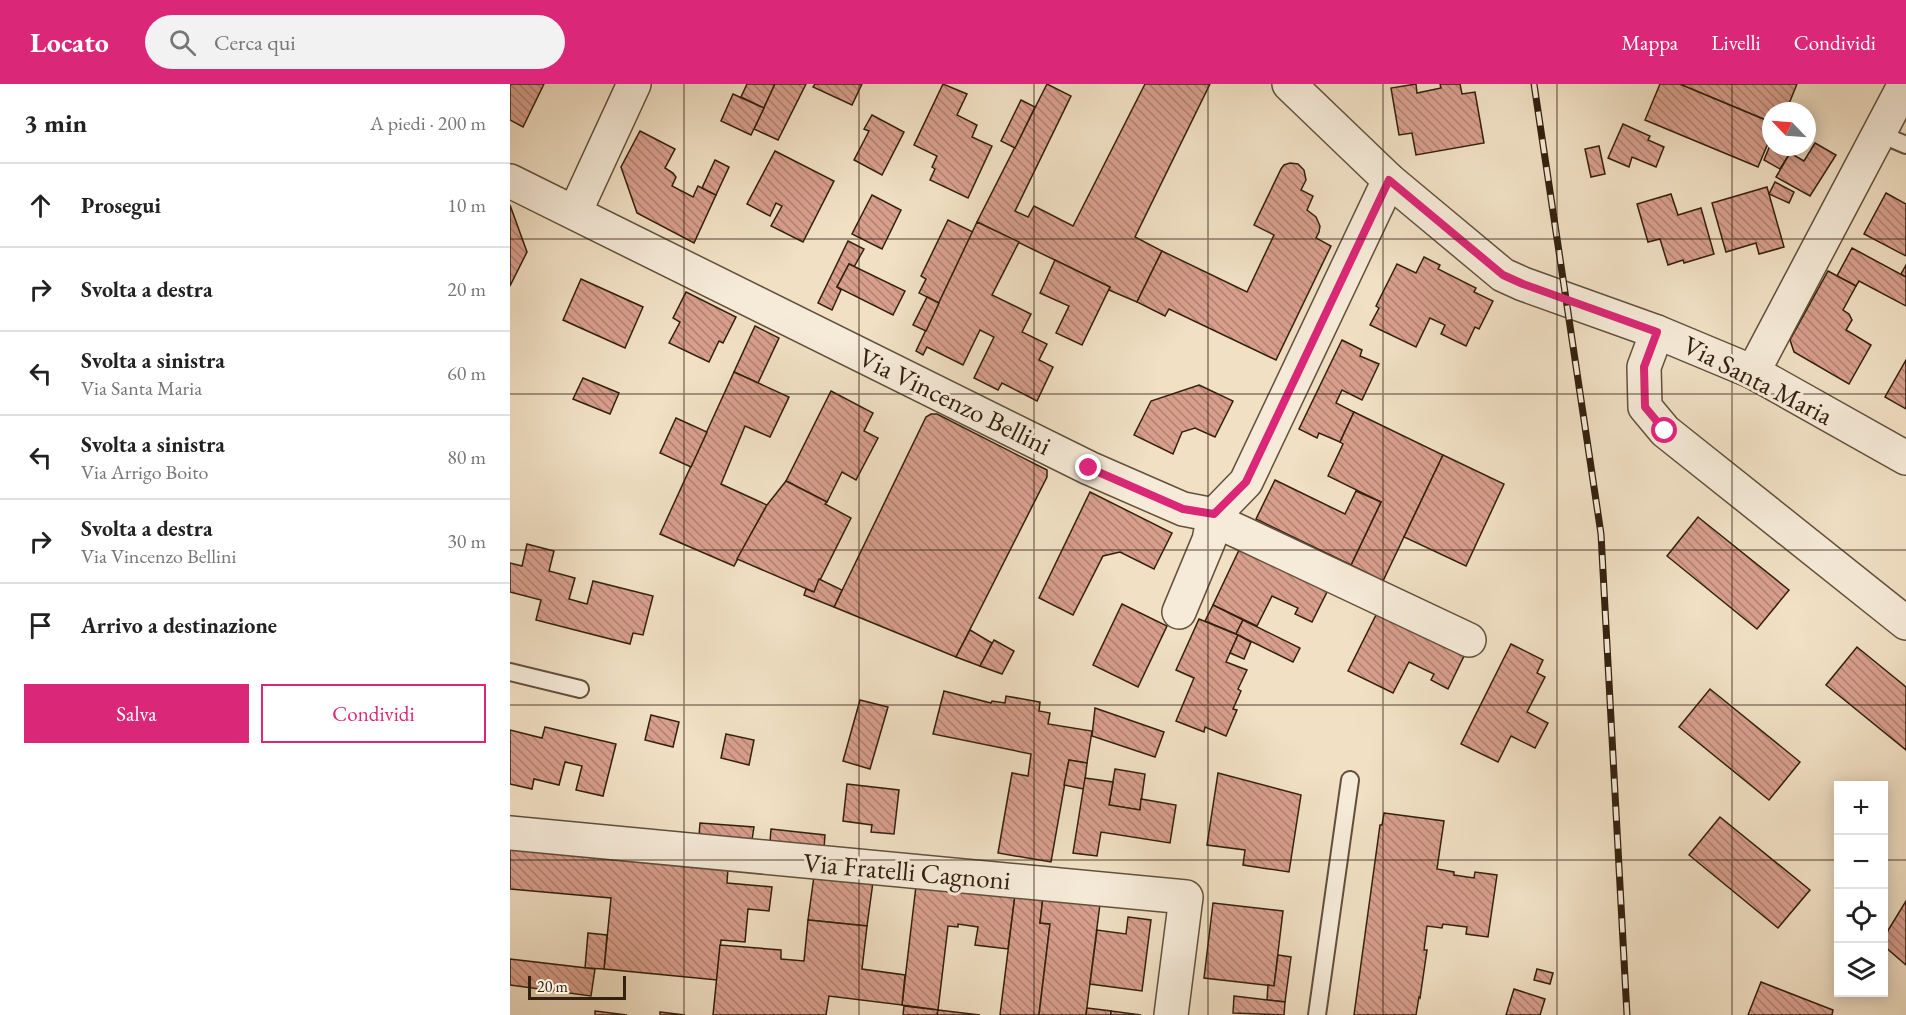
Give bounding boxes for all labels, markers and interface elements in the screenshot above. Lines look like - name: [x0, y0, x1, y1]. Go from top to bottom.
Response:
- search box: [145, 15, 565, 69]
- text: Locato: [30, 24, 109, 60]
- icon: search: [166, 26, 199, 59]
- text: Cerca qui: [214, 28, 296, 57]
- text: Mappa: [1622, 29, 1678, 56]
- text: Livelli: [1711, 29, 1761, 56]
- text: Condividi: [1794, 29, 1876, 56]
- north arrow: [1762, 102, 1816, 156]
- text: 3 min: [24, 106, 87, 140]
- text: A piedi · 200 m: [370, 110, 486, 136]
- icon: ahead: [24, 189, 57, 222]
- text: Prosegui: [81, 191, 161, 220]
- text: 10 m: [447, 192, 486, 218]
- icon: right: [24, 273, 57, 306]
- text: Svolta a destra: [81, 275, 213, 304]
- text: 20 m: [447, 276, 486, 302]
- street label: Via Santa Maria: [1677, 327, 1839, 433]
- street label: Via Vincenzo Bellini: [853, 339, 1057, 463]
- text: Svolta a sinistra: [81, 346, 225, 375]
- icon: left: [24, 357, 57, 390]
- text: 60 m: [447, 360, 486, 386]
- text: Via Santa Maria: [81, 375, 202, 401]
- route start: [1651, 417, 1677, 443]
- text: Svolta a sinistra: [81, 430, 225, 459]
- icon: left: [24, 441, 57, 474]
- text: 80 m: [447, 444, 486, 470]
- route end: [1075, 454, 1101, 480]
- text: Via Arrigo Boito: [81, 459, 208, 485]
- text: Svolta a destra: [81, 514, 213, 543]
- icon: right: [24, 525, 57, 558]
- text: 30 m: [447, 528, 486, 554]
- text: Via Vincenzo Bellini: [81, 543, 236, 569]
- icon: arrive: [24, 609, 57, 642]
- text: Arrivo a destinazione: [81, 611, 277, 640]
- button: Salva: [24, 684, 249, 743]
- button: Condividi: [261, 684, 486, 743]
- map controls: [1834, 781, 1888, 997]
- button: +: [1834, 781, 1888, 835]
- button: −: [1834, 835, 1888, 889]
- street label: Via Fratelli Cagnoni: [802, 844, 1013, 898]
- button: locate: [1834, 889, 1888, 943]
- button: layers: [1834, 943, 1888, 997]
- scale bar: [528, 973, 626, 1000]
- text: 20 m: [537, 976, 568, 997]

